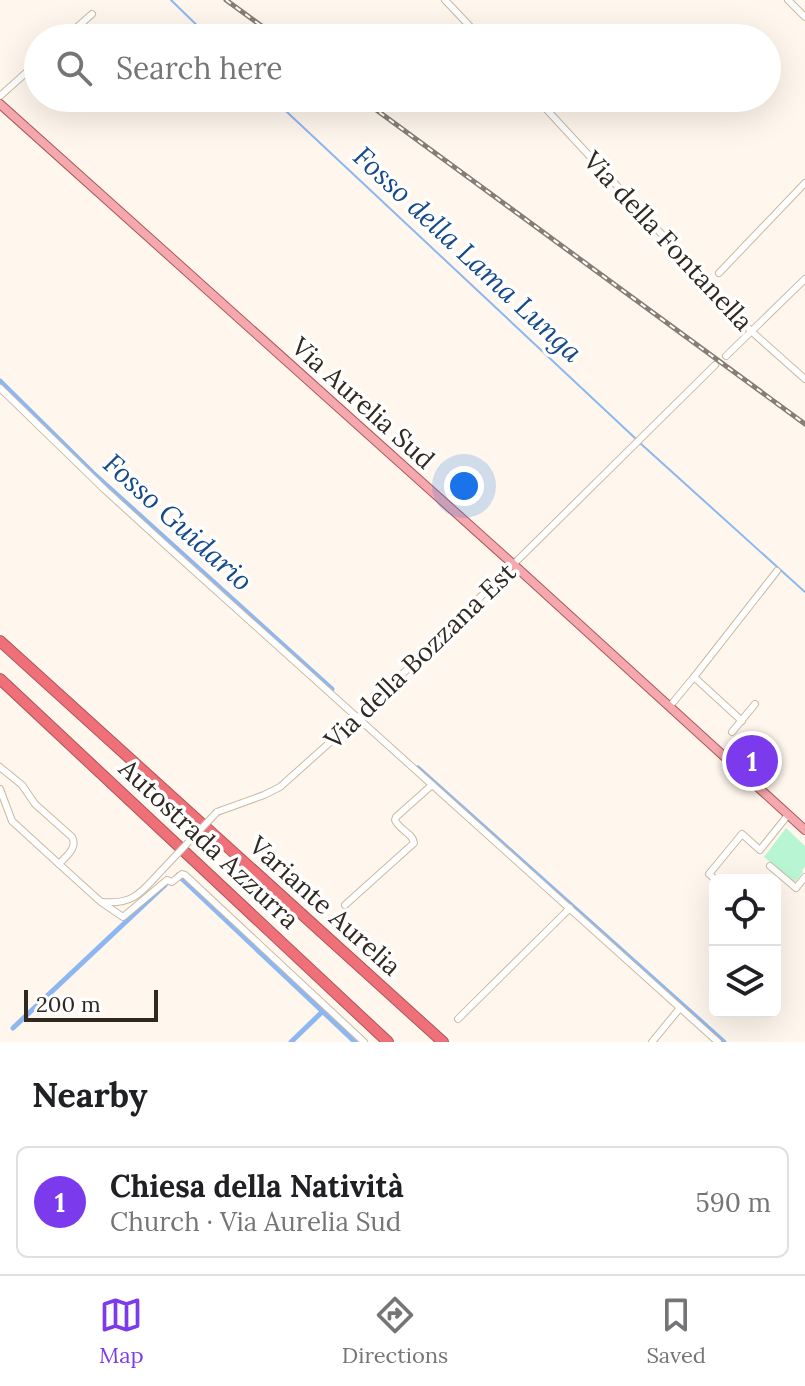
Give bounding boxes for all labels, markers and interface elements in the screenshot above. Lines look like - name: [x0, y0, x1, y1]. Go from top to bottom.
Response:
- search box: [24, 24, 781, 112]
- icon: search: [52, 46, 96, 90]
- text: Search here: [116, 49, 283, 87]
- water label: Fosso della Lama Lunga: [346, 138, 591, 370]
- street label: Via della Fontanella: [576, 143, 760, 337]
- street label: Via Aurelia Sud: [284, 329, 442, 476]
- water label: Fosso Guidario: [96, 445, 260, 599]
- your location: [444, 466, 484, 506]
- street label: Via della Bozzana Est: [316, 556, 522, 756]
- pin: 1: [726, 731, 778, 791]
- street label: Autostrada Azzurra: [112, 751, 306, 936]
- street label: Variante Aurelia: [242, 828, 408, 982]
- map controls: [709, 874, 781, 1018]
- button: locate: [709, 874, 781, 946]
- button: layers: [709, 946, 781, 1018]
- scale bar: [24, 986, 158, 1022]
- text: 200 m: [36, 990, 101, 1018]
- text: Nearby: [32, 1073, 148, 1116]
- text: Chiesa della Natività: [110, 1167, 404, 1205]
- text: 1: [55, 1186, 65, 1219]
- text: 590 m: [696, 1186, 771, 1219]
- text: Church · Via Aurelia Sud: [110, 1205, 401, 1238]
- tab: Map: [99, 1293, 144, 1369]
- tab: Directions: [342, 1293, 448, 1369]
- tab: Saved: [646, 1293, 706, 1369]

